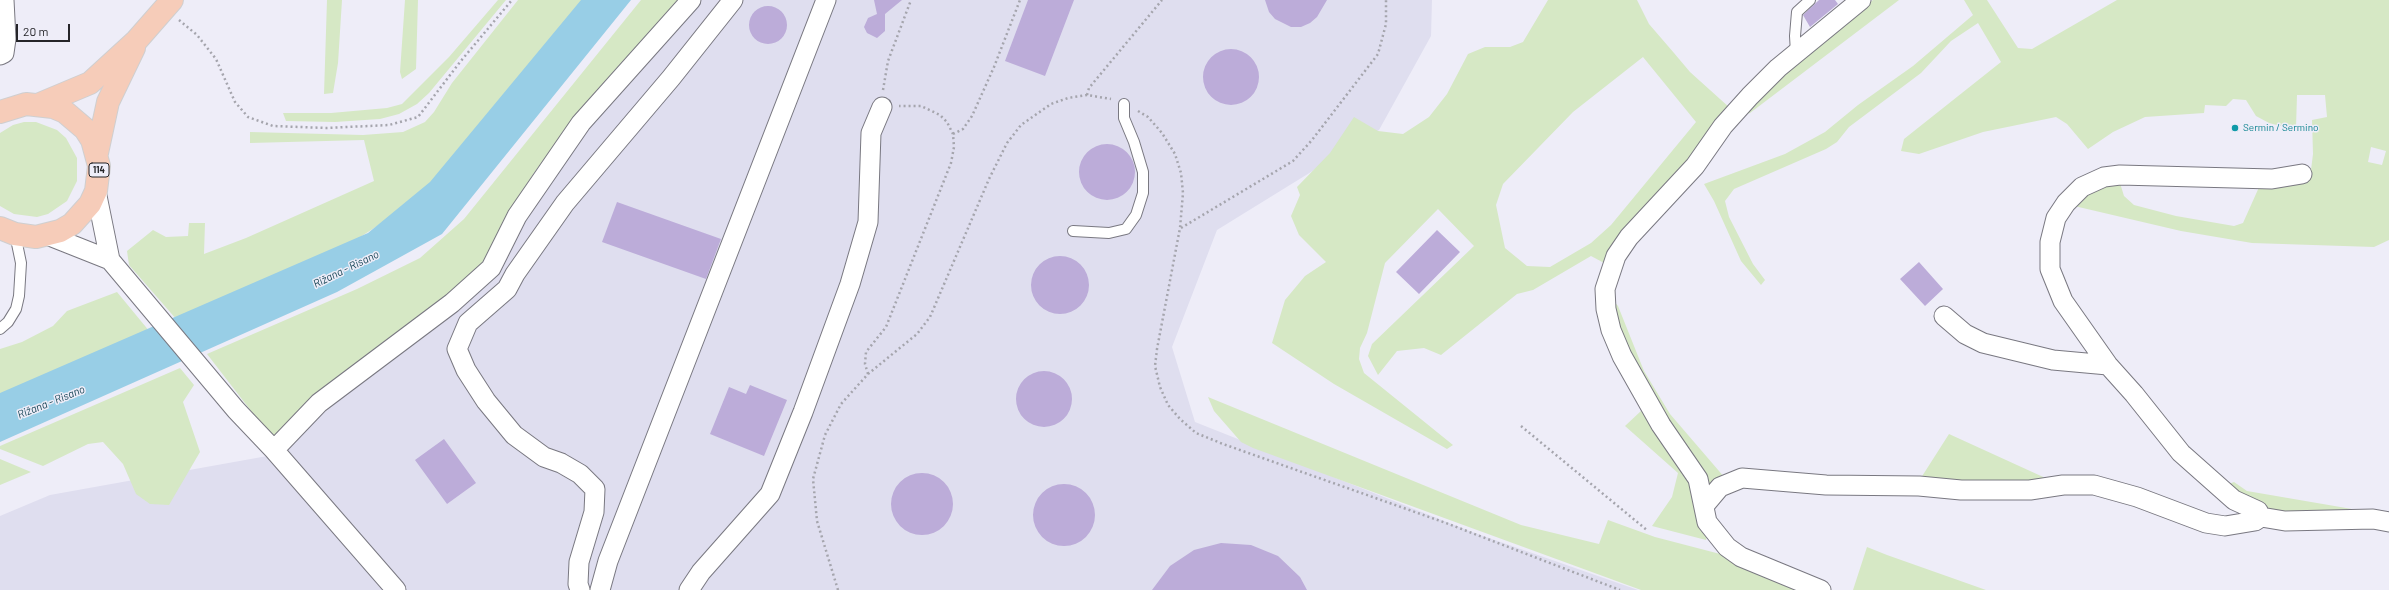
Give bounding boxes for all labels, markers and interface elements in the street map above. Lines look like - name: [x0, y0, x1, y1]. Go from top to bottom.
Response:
- scale bar: [18, 16, 72, 42]
- text: 20 m: [23, 24, 49, 38]
- place label: Sermin / Sermino: [2243, 122, 2318, 134]
- marker: Sermin / Sermino: [2230, 123, 2240, 133]
- road number: 114: [89, 163, 109, 177]
- water label: Rižana - Risano: [311, 247, 381, 291]
- water label: Rižana - Risano: [15, 382, 87, 422]

